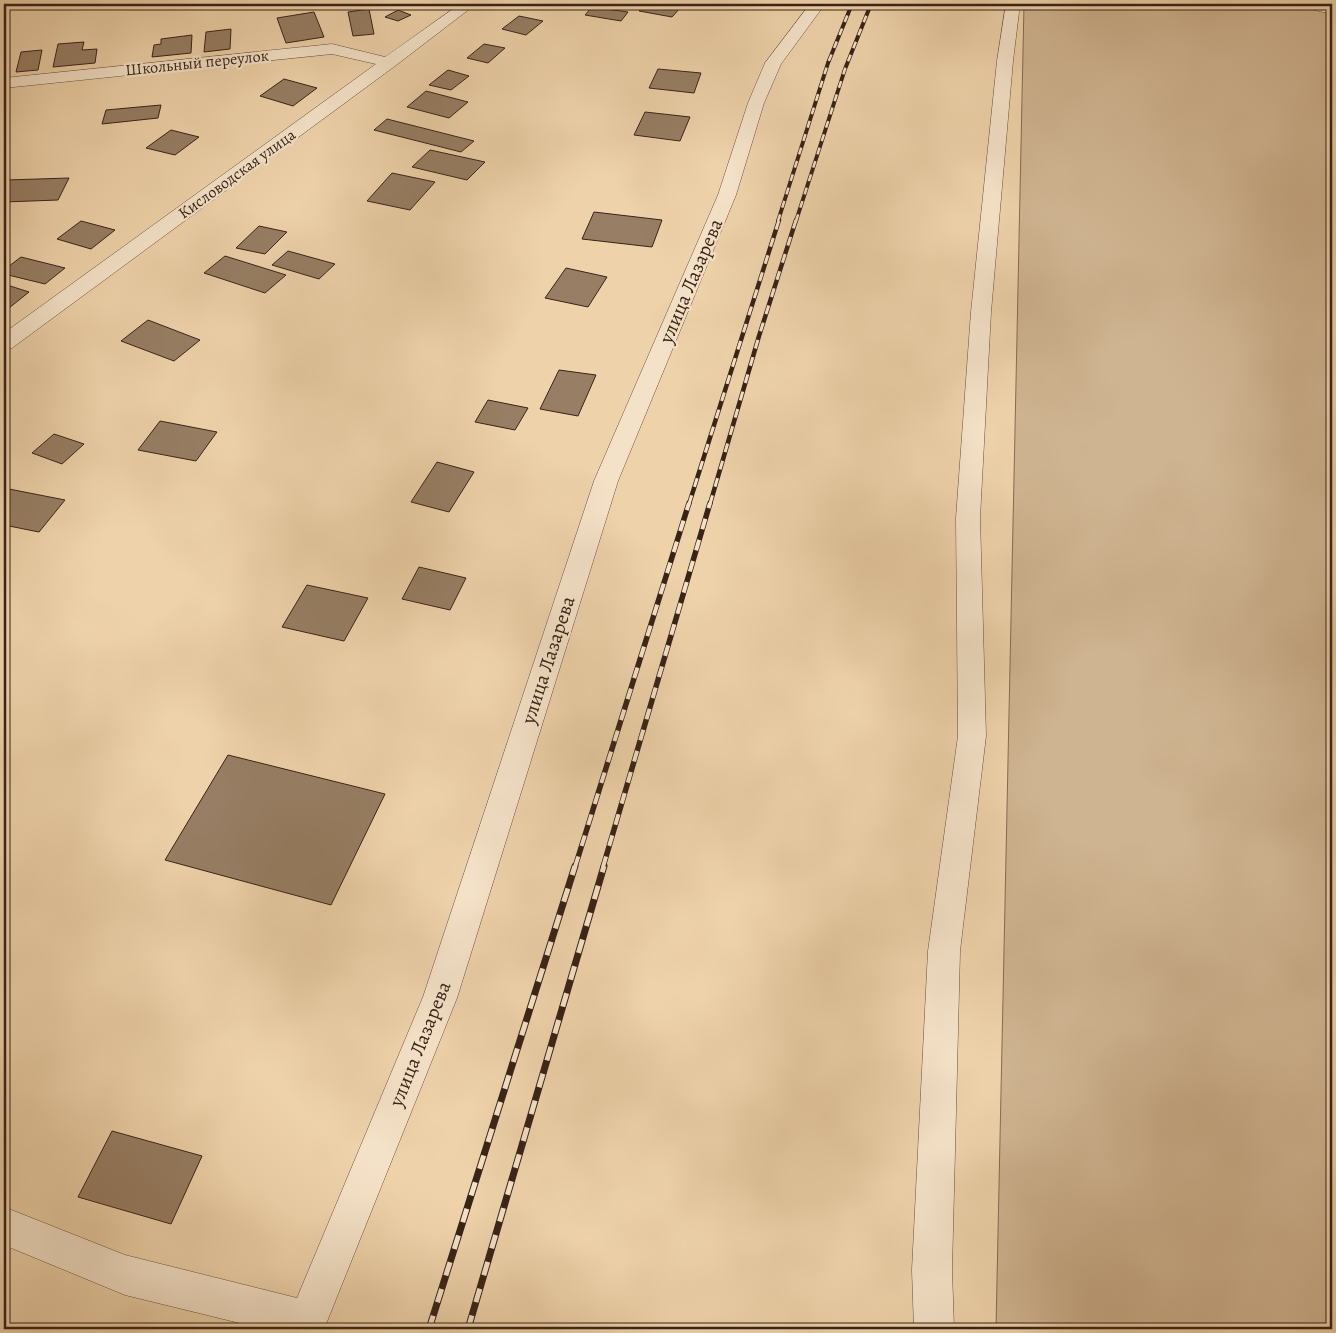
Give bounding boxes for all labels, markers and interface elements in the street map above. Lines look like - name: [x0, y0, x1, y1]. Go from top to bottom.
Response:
- street label: Школьный переулок: [124, 45, 270, 81]
- street label: Кисловодская улица: [174, 124, 301, 224]
- street label: улица Лазарева: [652, 214, 730, 348]
- street label: улица Лазарева: [514, 592, 582, 728]
- street label: улица Лазарева: [382, 977, 458, 1112]

